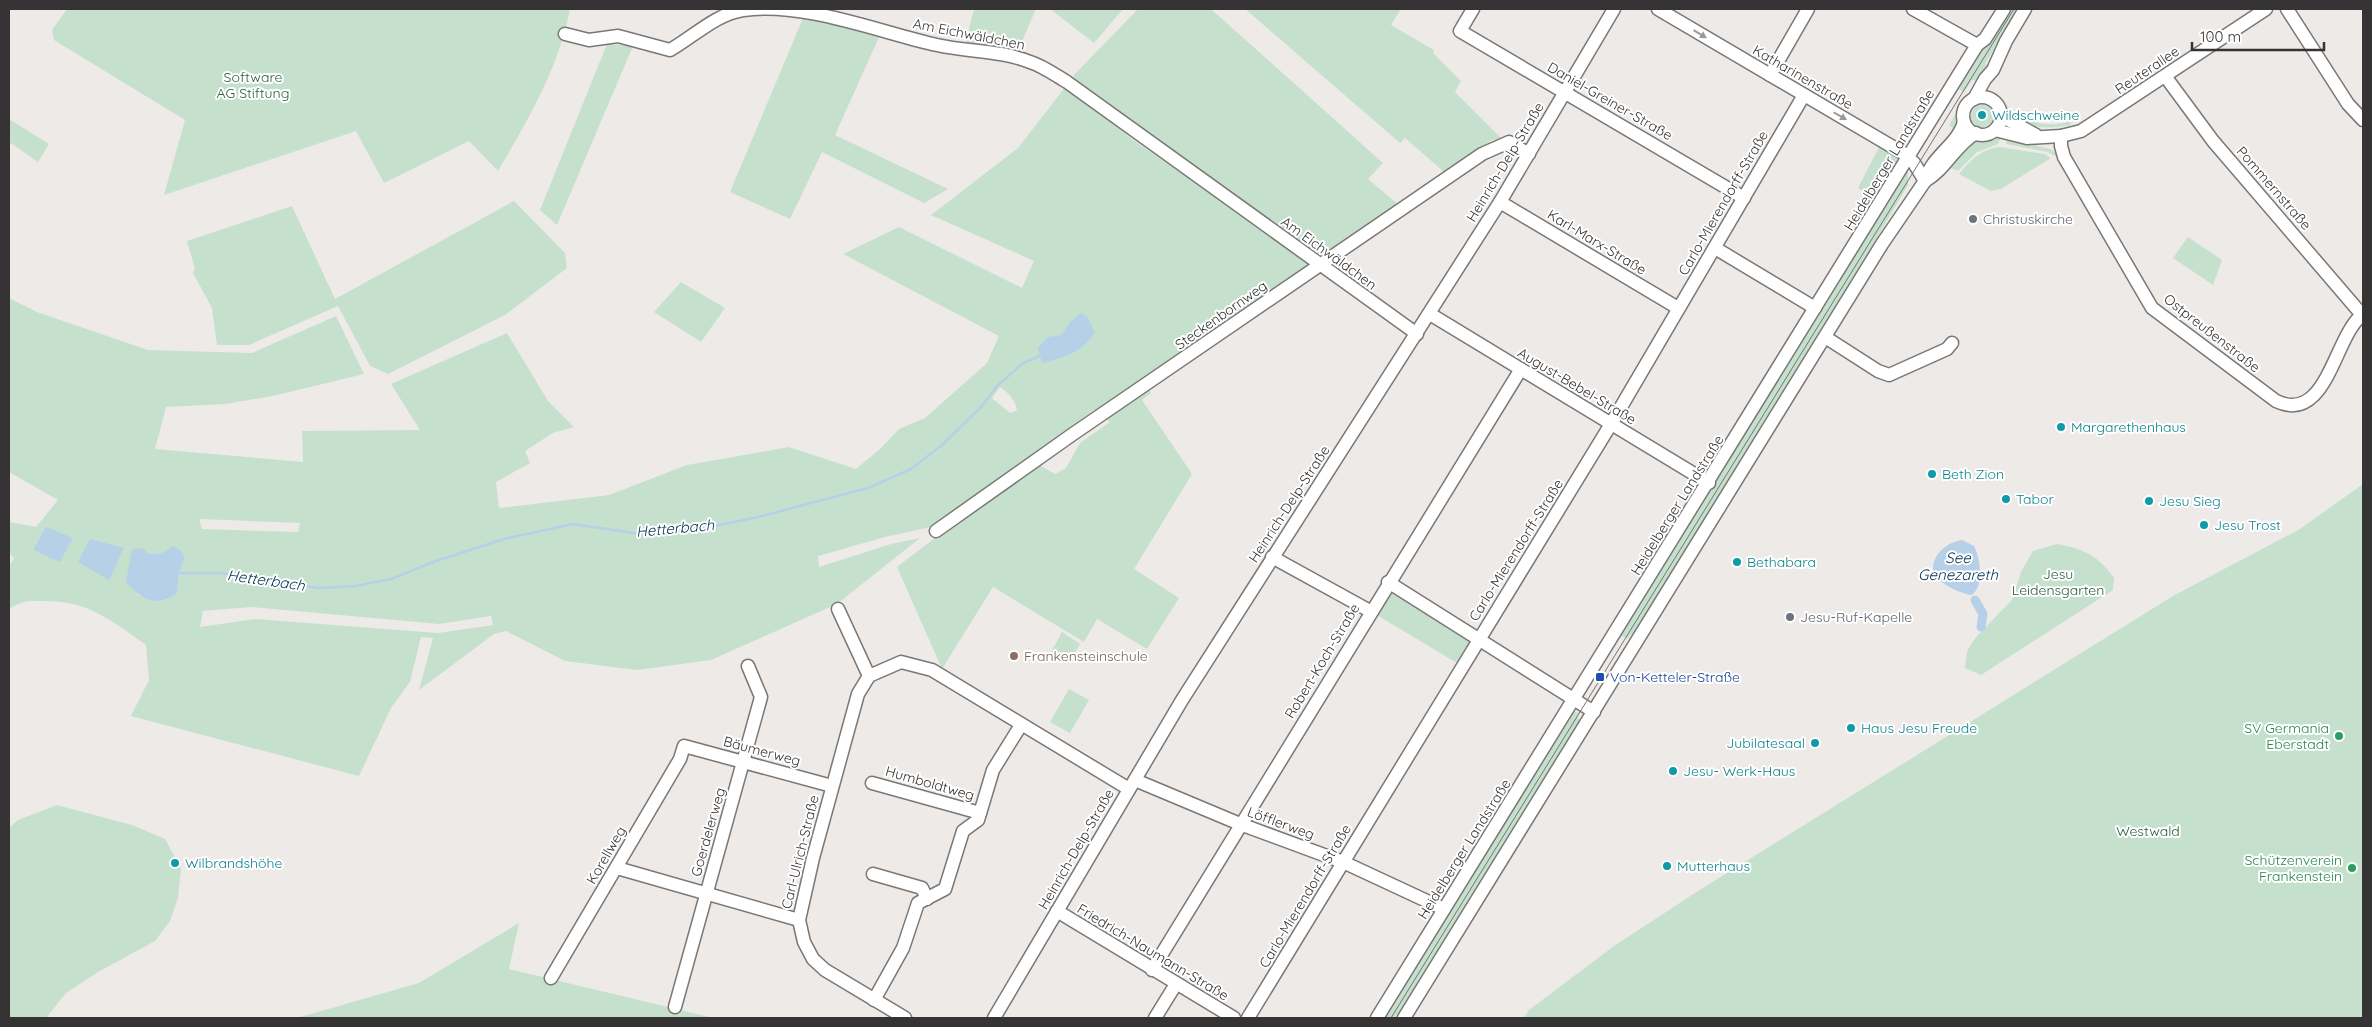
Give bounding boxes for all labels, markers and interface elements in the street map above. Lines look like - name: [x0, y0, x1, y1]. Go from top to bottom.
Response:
- street label: Am Eichwäldchen: [912, 14, 1026, 54]
- scale bar: [2192, 20, 2324, 52]
- text: 100 m: [2200, 27, 2241, 46]
- one-way arrow: [1693, 29, 1706, 38]
- street label: Katharinenstraße: [1750, 41, 1857, 113]
- street label: Reuterallee: [2111, 42, 2183, 98]
- street label: Daniel-Greiner-Straße: [1544, 58, 1676, 144]
- park label: Software AG Stiftung: [217, 68, 289, 102]
- street label: Heidelberger Landstraße: [1840, 86, 1938, 234]
- street label: Heinrich-Delp-Straße: [1462, 99, 1548, 225]
- place label: Wildschweine: [1992, 106, 2079, 124]
- marker: Wildschweine: [1976, 109, 1988, 121]
- one-way arrow: [1833, 111, 1846, 120]
- street label: Carlo-Mierendorff-Straße: [1674, 127, 1772, 279]
- street label: Pommernstraße: [2233, 142, 2315, 234]
- street label: Karl-Marx-Straße: [1544, 205, 1650, 279]
- place label: Christuskirche: [1983, 210, 2073, 228]
- street label: Am Eichwäldchen: [1278, 212, 1380, 294]
- marker: Christuskirche: [1967, 213, 1979, 225]
- street label: Steckenbornweg: [1171, 277, 1271, 353]
- street label: Ostpreußenstraße: [2160, 290, 2264, 376]
- street label: August-Bebel-Straße: [1515, 344, 1640, 429]
- place label: Margarethenhaus: [2071, 418, 2186, 436]
- marker: Margarethenhaus: [2055, 421, 2067, 433]
- street label: Heidelberger Landstraße: [1627, 432, 1728, 578]
- street label: Heinrich-Delp-Straße: [1244, 442, 1334, 566]
- place label: Beth Zion: [1942, 465, 2004, 483]
- marker: Beth Zion: [1926, 468, 1938, 480]
- street label: Carlo-Mierendorff-Straße: [1465, 476, 1567, 624]
- place label: Tabor: [2016, 490, 2054, 508]
- place label: Jesu Sieg: [2159, 492, 2221, 510]
- marker: Tabor: [2000, 493, 2012, 505]
- marker: Jesu Sieg: [2143, 495, 2155, 507]
- water label: Hetterbach: [635, 515, 715, 541]
- place label: Jesu Trost: [2214, 516, 2281, 534]
- marker: Jesu Trost: [2198, 519, 2210, 531]
- water label: See Genezareth: [1918, 548, 1998, 584]
- place label: Bethabara: [1747, 553, 1816, 571]
- marker: Bethabara: [1731, 556, 1743, 568]
- water label: Hetterbach: [226, 565, 306, 595]
- park label: Jesu Leidensgarten: [2012, 565, 2104, 599]
- street label: Robert-Koch-Straße: [1281, 600, 1363, 722]
- place label: Jesu-Ruf-Kapelle: [1800, 608, 1912, 626]
- marker: Jesu-Ruf-Kapelle: [1784, 611, 1796, 623]
- place label: Frankensteinschule: [1024, 647, 1148, 665]
- marker: Frankensteinschule: [1008, 650, 1020, 662]
- place label: Von-Ketteler-Straße: [1610, 668, 1740, 686]
- marker: Von-Ketteler-Straße: [1594, 671, 1606, 683]
- place label: Haus Jesu Freude: [1861, 719, 1977, 737]
- place label: SV Germania Eberstadt: [2244, 719, 2329, 753]
- marker: Haus Jesu Freude: [1845, 722, 1857, 734]
- marker: SV Germania Eberstadt: [2333, 730, 2345, 742]
- street label: Bäumerweg: [721, 732, 803, 770]
- place label: Jubilatesaal: [1726, 734, 1805, 752]
- marker: Jubilatesaal: [1809, 737, 1821, 749]
- street label: Humboldtweg: [883, 762, 977, 804]
- place label: Jesu- Werk-Haus: [1683, 762, 1795, 780]
- marker: Jesu- Werk-Haus: [1667, 765, 1679, 777]
- street label: Heidelberger Landstraße: [1414, 776, 1515, 922]
- street label: Goerdelerweg: [687, 785, 729, 879]
- street label: Heinrich-Delp-Straße: [1034, 785, 1118, 912]
- street label: Carl-Ulrich-Straße: [777, 793, 823, 911]
- street label: Löfflerweg: [1245, 803, 1317, 843]
- street label: Carlo-Mierendorff-Straße: [1255, 821, 1355, 971]
- park label: Westwald: [2116, 822, 2180, 840]
- street label: Korellweg: [582, 823, 630, 887]
- place label: Schützenverein Frankenstein: [2244, 851, 2342, 885]
- place label: Wilbrandshöhe: [185, 854, 282, 872]
- marker: Wilbrandshöhe: [169, 857, 181, 869]
- place label: Mutterhaus: [1677, 857, 1750, 875]
- marker: Mutterhaus: [1661, 860, 1673, 872]
- marker: Schützenverein Frankenstein: [2346, 862, 2358, 874]
- street label: Friedrich-Naumann-Straße: [1074, 900, 1232, 1004]

